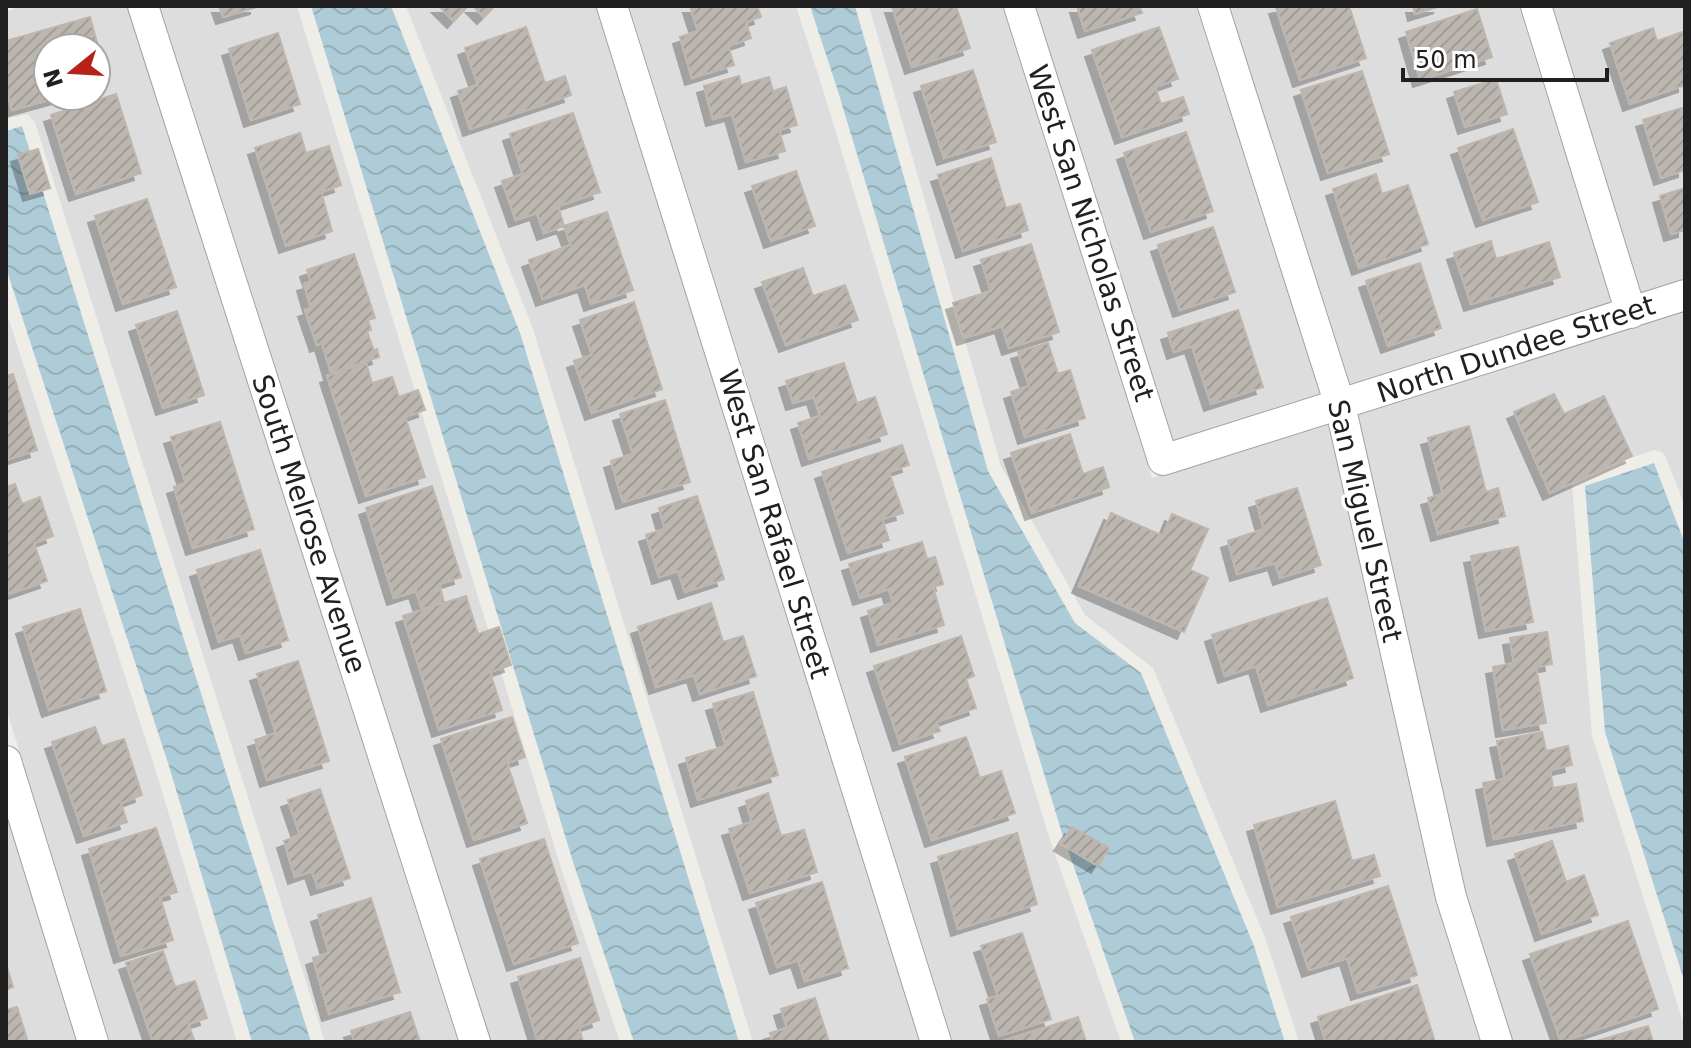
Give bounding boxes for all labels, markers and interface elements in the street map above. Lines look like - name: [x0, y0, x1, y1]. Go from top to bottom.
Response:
- north arrow: [32, 32, 112, 112]
- scale bar: [1403, 32, 1607, 82]
- text: 50 m: [1415, 46, 1477, 74]
- street label: West San Nicholas Street: [1021, 61, 1161, 405]
- text: N: [39, 65, 68, 91]
- street label: North Dundee Street: [1373, 288, 1659, 410]
- street label: West San Rafael Street: [711, 366, 837, 682]
- street label: South Melrose Avenue: [245, 370, 373, 678]
- street label: San Miguel Street: [1321, 396, 1409, 646]

